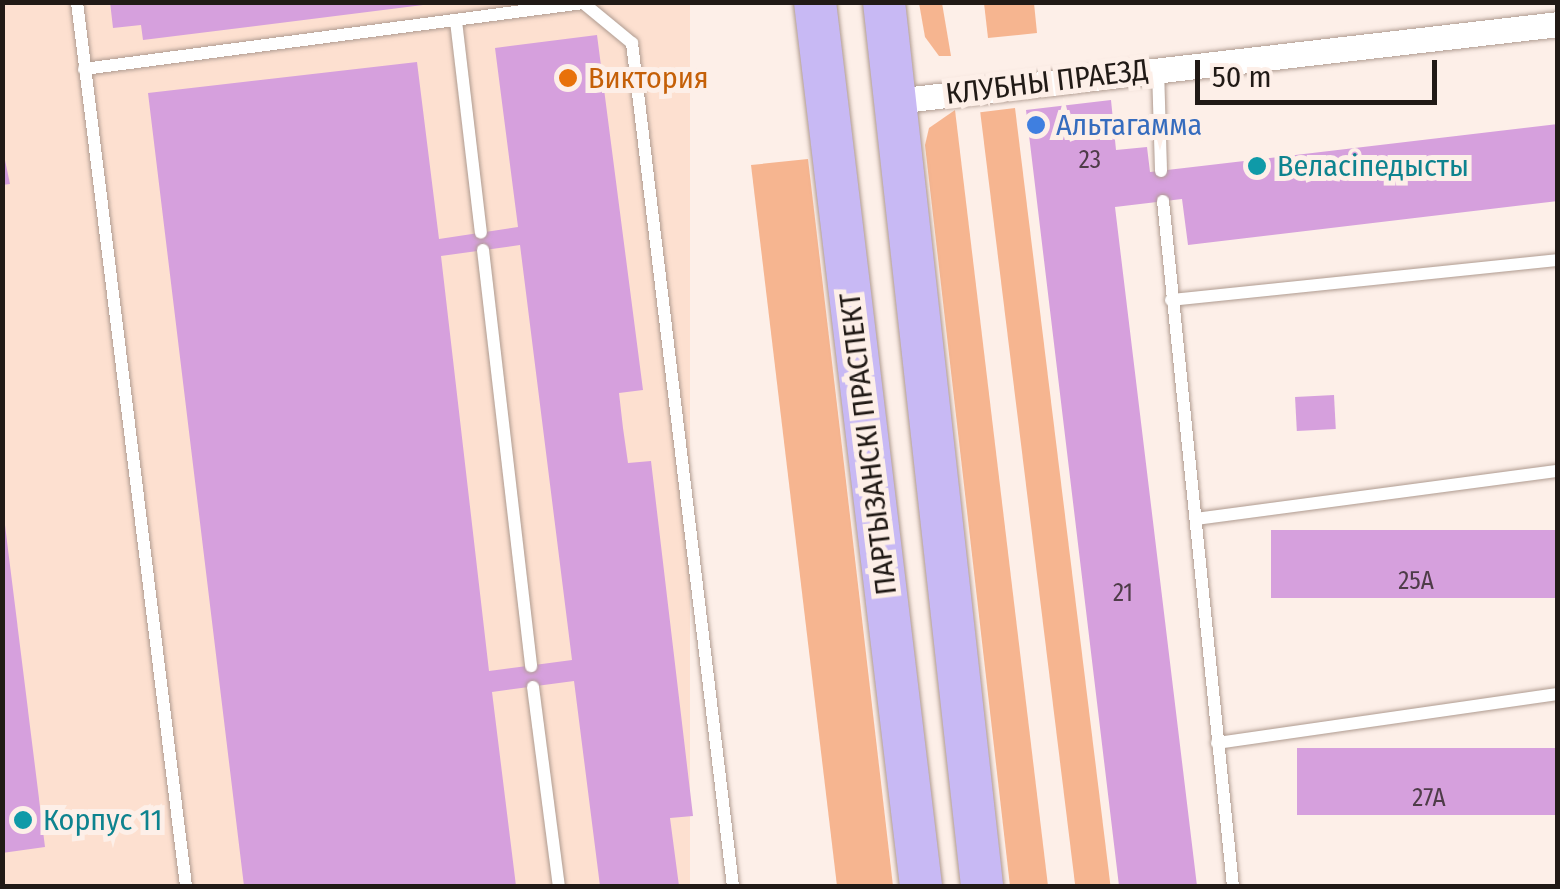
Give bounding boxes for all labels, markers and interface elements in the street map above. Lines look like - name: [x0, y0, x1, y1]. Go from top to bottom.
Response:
- scale bar: [1200, 40, 1442, 102]
- street label: КЛУБНЫ ПРАЕЗД: [944, 52, 1150, 112]
- text: 50 m: [1212, 59, 1272, 95]
- place label: Виктория: [588, 60, 709, 96]
- marker: Виктория: [557, 67, 579, 89]
- place label: Альтагамма: [1056, 107, 1202, 143]
- marker: Альтагамма: [1025, 114, 1047, 136]
- house number: 23: [1079, 145, 1101, 175]
- place label: Веласіпедысты: [1277, 148, 1469, 184]
- marker: Веласіпедысты: [1246, 155, 1268, 177]
- street label: ПАРТЫЗАНСКІ ПРАСПЕКТ: [832, 291, 904, 597]
- house number: 25А: [1398, 566, 1434, 596]
- house number: 21: [1113, 578, 1133, 608]
- house number: 27А: [1412, 783, 1446, 813]
- place label: Корпус 11: [43, 802, 162, 838]
- marker: Корпус 11: [12, 809, 34, 831]

